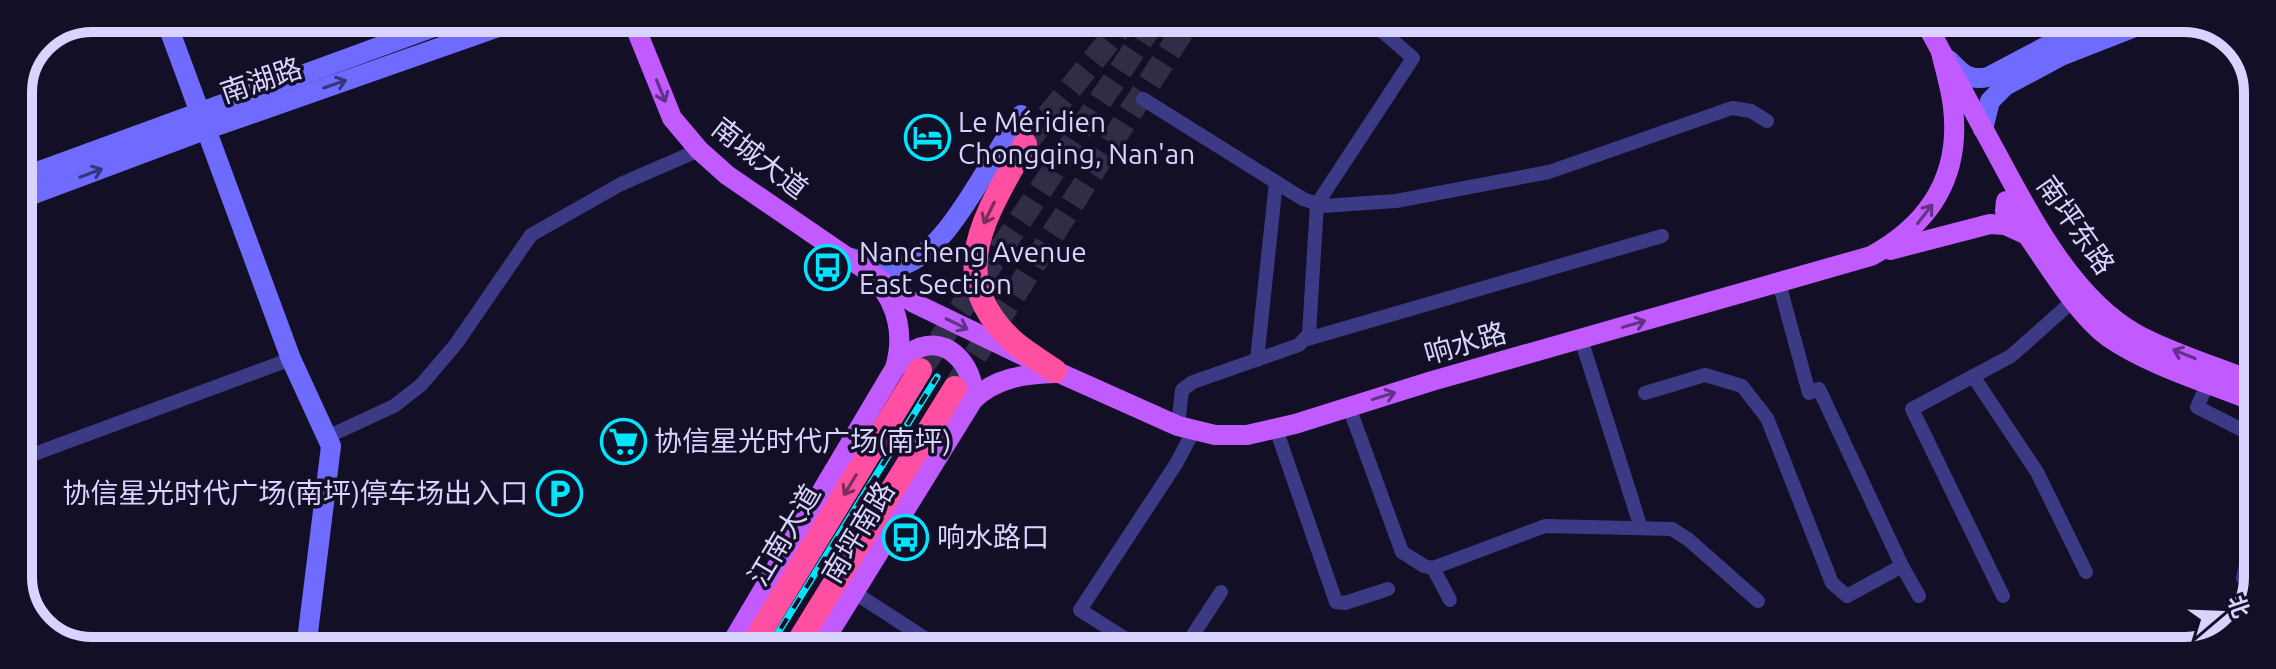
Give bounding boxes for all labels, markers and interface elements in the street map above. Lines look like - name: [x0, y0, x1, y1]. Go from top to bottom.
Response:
- street label: 南湖路: [216, 51, 306, 108]
- one-way arrow: [323, 76, 347, 90]
- one-way arrow: [655, 78, 670, 103]
- place label: Le Méridien Chongqing, Nan'an: [958, 106, 1195, 169]
- street label: 南城大道: [707, 111, 814, 204]
- hotel icon: Le Méridien Chongqing, Nan'an: [903, 114, 951, 162]
- one-way arrow: [78, 165, 103, 179]
- street label: 南坪东路: [2032, 170, 2121, 279]
- one-way arrow: [981, 200, 996, 224]
- one-way arrow: [1916, 204, 1933, 225]
- place label: Nancheng Avenue East Section: [859, 236, 1087, 299]
- bus stop icon: Nancheng Avenue East Section: [804, 244, 852, 292]
- street label: 响水路: [1420, 316, 1510, 369]
- one-way arrow: [1620, 316, 1646, 331]
- one-way arrow: [945, 317, 969, 332]
- one-way arrow: [2172, 346, 2197, 360]
- one-way arrow: [1370, 388, 1396, 403]
- supermarket icon: 协信星光时代广场(南坪): [599, 417, 647, 465]
- place label: 协信星光时代广场(南坪): [654, 425, 952, 457]
- parking icon: 协信星光时代广场(南坪)停车场出入口: [535, 469, 583, 517]
- one-way arrow: [842, 473, 858, 496]
- street label: 南坪南路: [815, 476, 900, 588]
- place label: 协信星光时代广场(南坪)停车场出入口: [62, 477, 528, 509]
- street label: 江南大道: [741, 479, 826, 591]
- bus stop icon: 响水路口: [882, 513, 930, 561]
- place label: 响水路口: [937, 521, 1049, 552]
- north arrow: [2180, 573, 2260, 653]
- text: 北: [2224, 592, 2255, 621]

